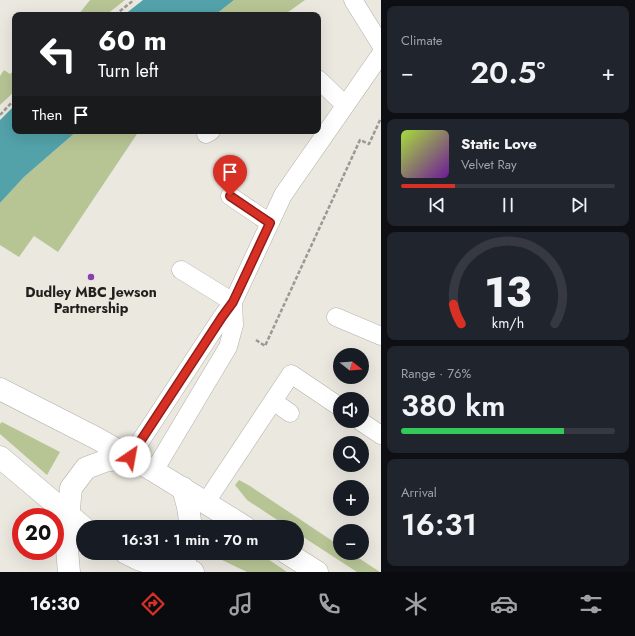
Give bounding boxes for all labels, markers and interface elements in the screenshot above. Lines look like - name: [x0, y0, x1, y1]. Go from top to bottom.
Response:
- text: 60 m: [98, 20, 167, 61]
- icon: left: [32, 28, 84, 80]
- text: Climate: [401, 31, 442, 50]
- text: 20.5°: [470, 51, 545, 94]
- text: −: [401, 56, 414, 88]
- text: +: [601, 56, 615, 88]
- text: Turn left: [98, 58, 158, 84]
- text: Then: [32, 104, 62, 126]
- icon: arrive: [70, 104, 92, 126]
- text: Static Love: [461, 133, 537, 155]
- pin: [213, 155, 247, 196]
- text: Velvet Ray: [461, 155, 517, 174]
- icon: arrive: [219, 161, 241, 183]
- icon: previous: [426, 194, 448, 216]
- icon: pause: [497, 194, 519, 216]
- icon: next: [568, 194, 590, 216]
- text: 13: [484, 262, 532, 323]
- marker: Dudley MBC Jewson Partnership: [86, 272, 96, 282]
- place label: Dudley MBC Jewson Partnership: [25, 282, 157, 318]
- text: km/h: [492, 313, 524, 333]
- north arrow: [333, 348, 369, 384]
- map controls: [333, 348, 369, 560]
- text: Range · 76%: [401, 364, 471, 383]
- text: 380 km: [401, 384, 506, 427]
- button: sound: [333, 392, 369, 428]
- position arrow: [109, 436, 151, 478]
- button: search: [333, 436, 369, 472]
- button: +: [333, 480, 369, 516]
- text: Arrival: [401, 483, 437, 502]
- text: 16:31: [401, 503, 477, 546]
- speed limit sign: 20: [12, 508, 64, 560]
- button: −: [333, 524, 369, 560]
- text: 16:31 · 1 min · 70 m: [122, 529, 258, 551]
- icon: directions: [139, 590, 167, 618]
- icon: music: [227, 590, 255, 618]
- icon: phone: [315, 590, 343, 618]
- icon: climate: [402, 590, 430, 618]
- icon: car: [490, 590, 518, 618]
- icon: filters: [577, 590, 605, 618]
- text: 16:30: [30, 591, 80, 617]

